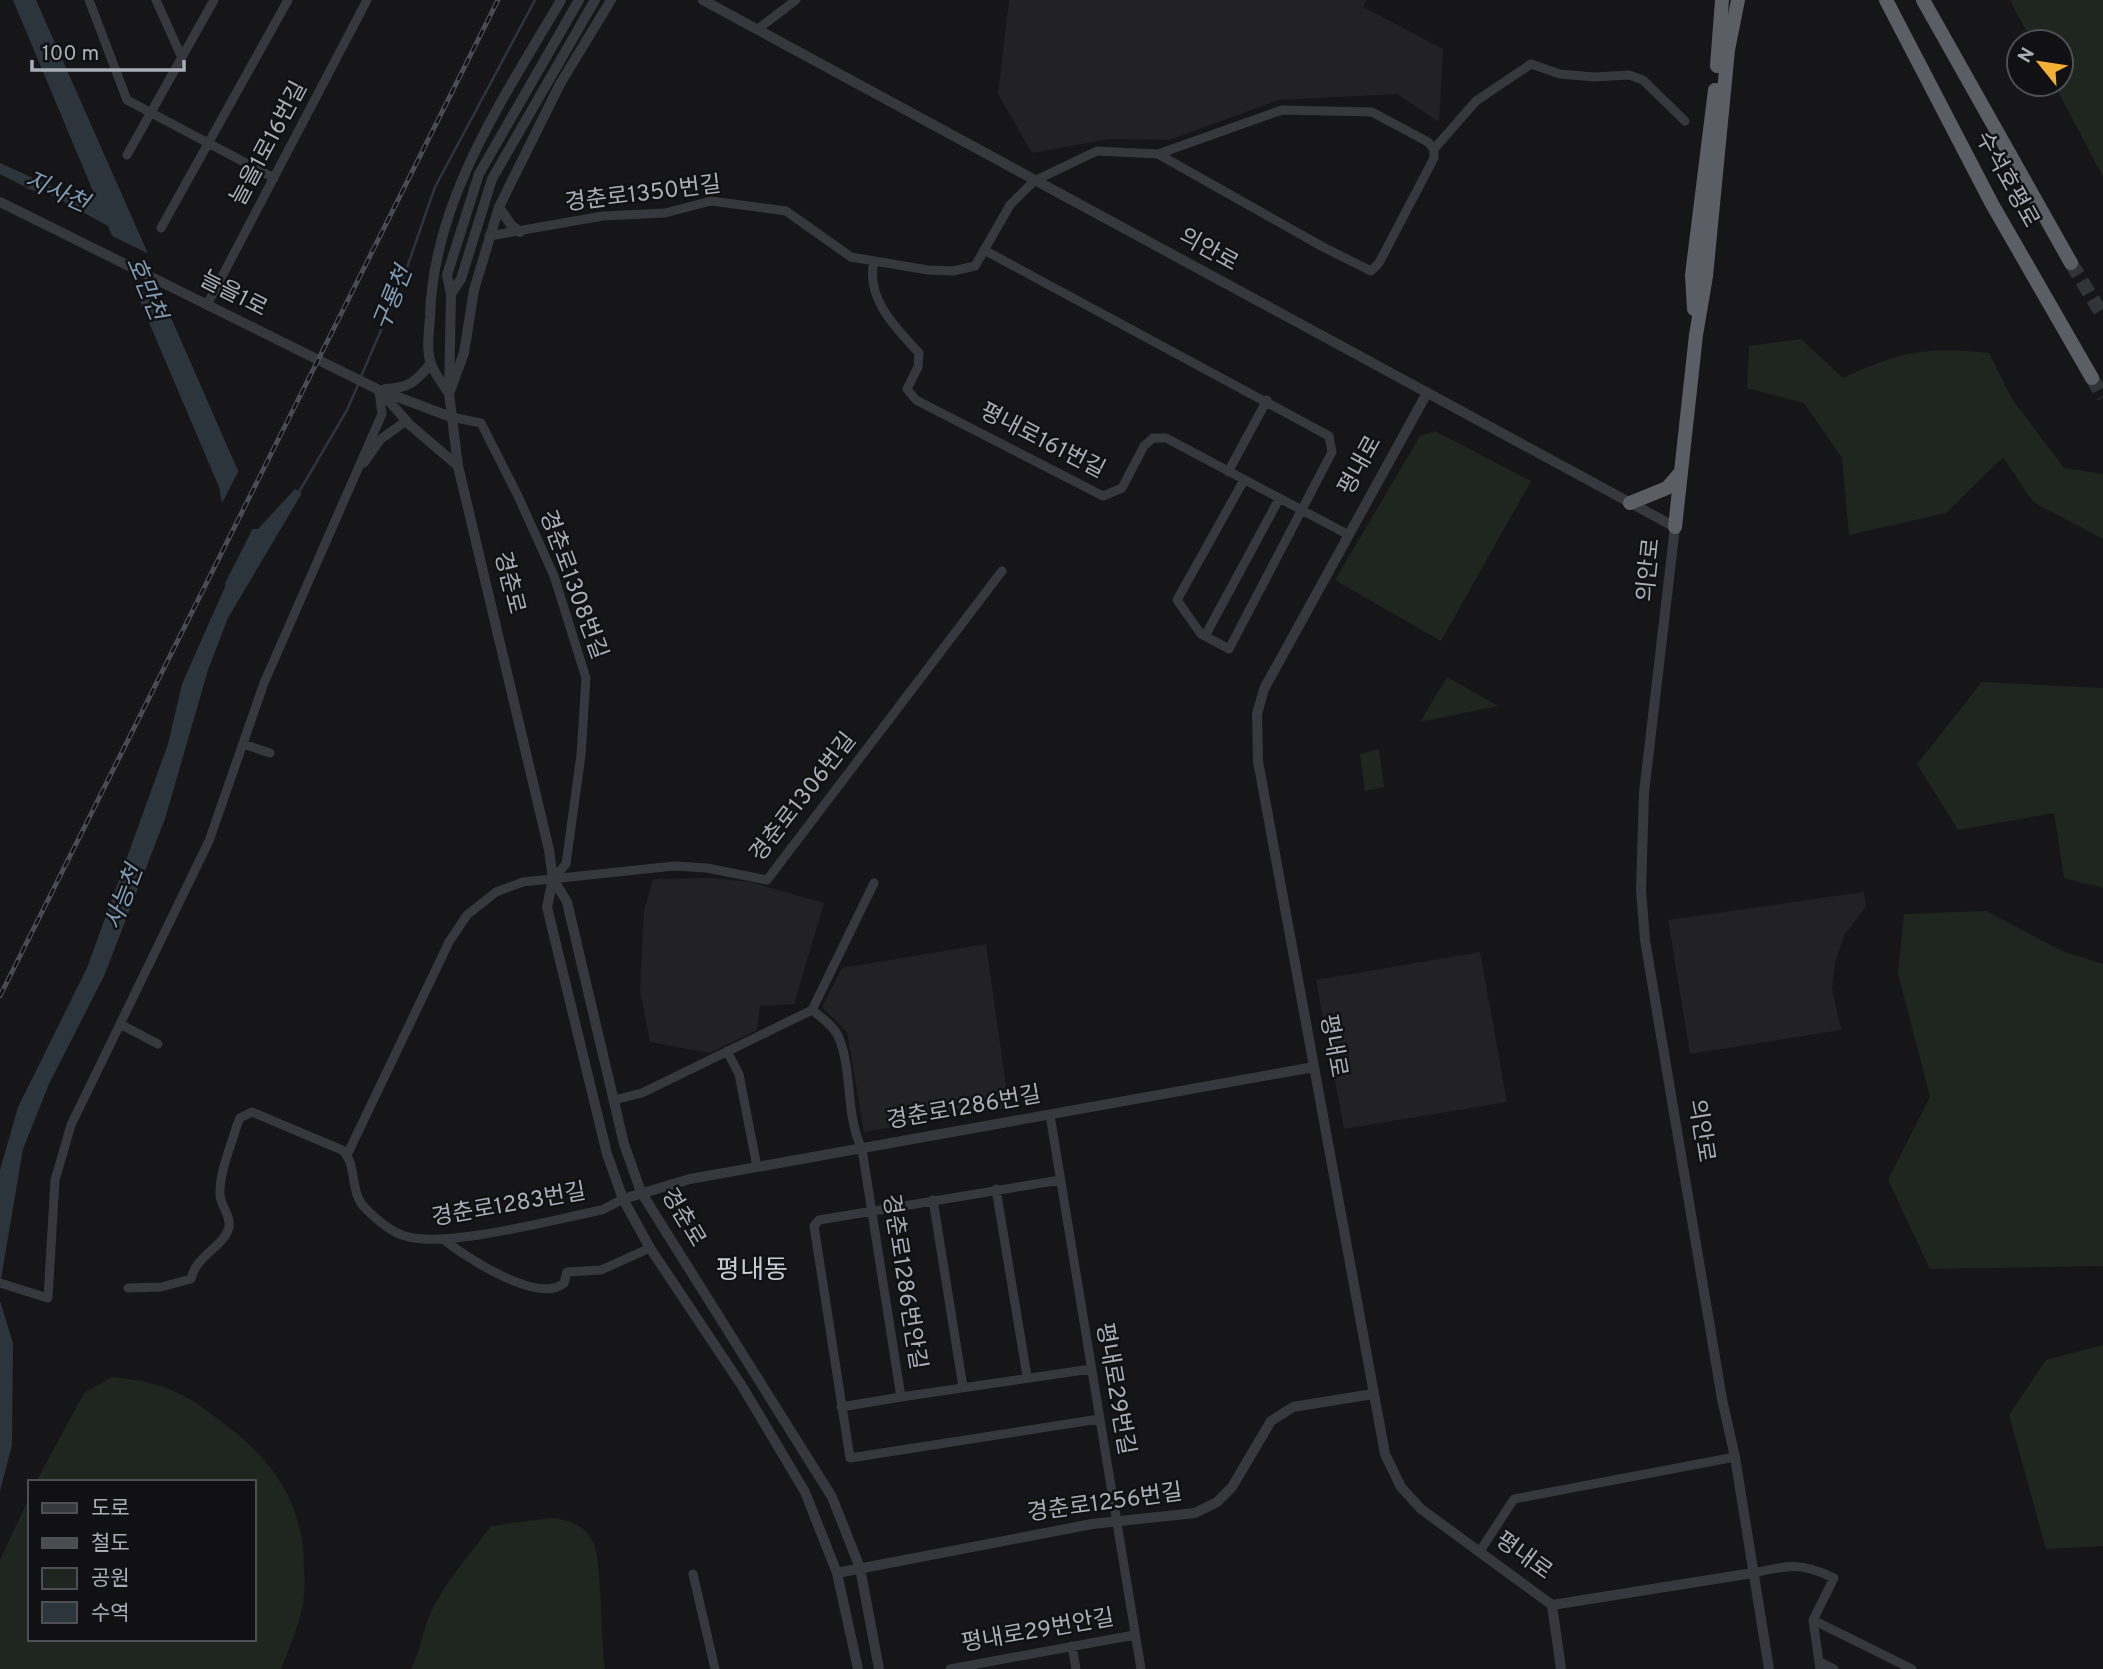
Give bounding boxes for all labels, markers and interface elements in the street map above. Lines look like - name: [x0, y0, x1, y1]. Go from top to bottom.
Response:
- scale bar: [32, 28, 184, 72]
- north arrow: [2005, 28, 2075, 98]
- text: 100 m: [42, 41, 99, 68]
- text: N: [2013, 44, 2041, 67]
- street label: 늘을1로16번길: [225, 77, 315, 211]
- street label: 수석호평로: [1968, 127, 2044, 233]
- water label: 지사천: [20, 166, 95, 221]
- street label: 경춘로1350번길: [563, 171, 723, 219]
- street label: 의안로: [1173, 223, 1243, 279]
- water label: 호만천: [118, 253, 173, 328]
- water label: 구룡천: [368, 260, 421, 335]
- street label: 늘을1로: [194, 266, 272, 324]
- street label: 평내로161번길: [975, 398, 1109, 486]
- street label: 평내로: [1333, 431, 1389, 501]
- street label: 경춘로1308번길: [532, 506, 612, 664]
- street label: 의안로: [1632, 537, 1668, 603]
- street label: 경춘로: [486, 549, 530, 617]
- street label: 경춘로1306번길: [744, 727, 864, 869]
- water label: 사능천: [99, 859, 152, 934]
- street label: 평내로: [1312, 1012, 1352, 1080]
- street label: 경춘로1286번길: [885, 1081, 1043, 1137]
- street label: 의안로: [1681, 1097, 1719, 1165]
- street label: 경춘로1283번길: [429, 1178, 589, 1234]
- street label: 경춘로: [653, 1183, 711, 1253]
- street label: 경춘로1286번안길: [875, 1192, 931, 1372]
- district label: 평내동: [716, 1255, 788, 1288]
- street label: 평내로29번길: [1088, 1321, 1140, 1457]
- street label: 경춘로1256번길: [1026, 1479, 1184, 1529]
- legend: [28, 1480, 256, 1641]
- text: 도로: [91, 1496, 130, 1523]
- street label: 평내로: [1489, 1527, 1557, 1587]
- text: 철도: [91, 1531, 130, 1558]
- text: 공원: [91, 1566, 130, 1593]
- text: 수역: [91, 1601, 130, 1628]
- street label: 평내로29번안길: [959, 1604, 1117, 1660]

